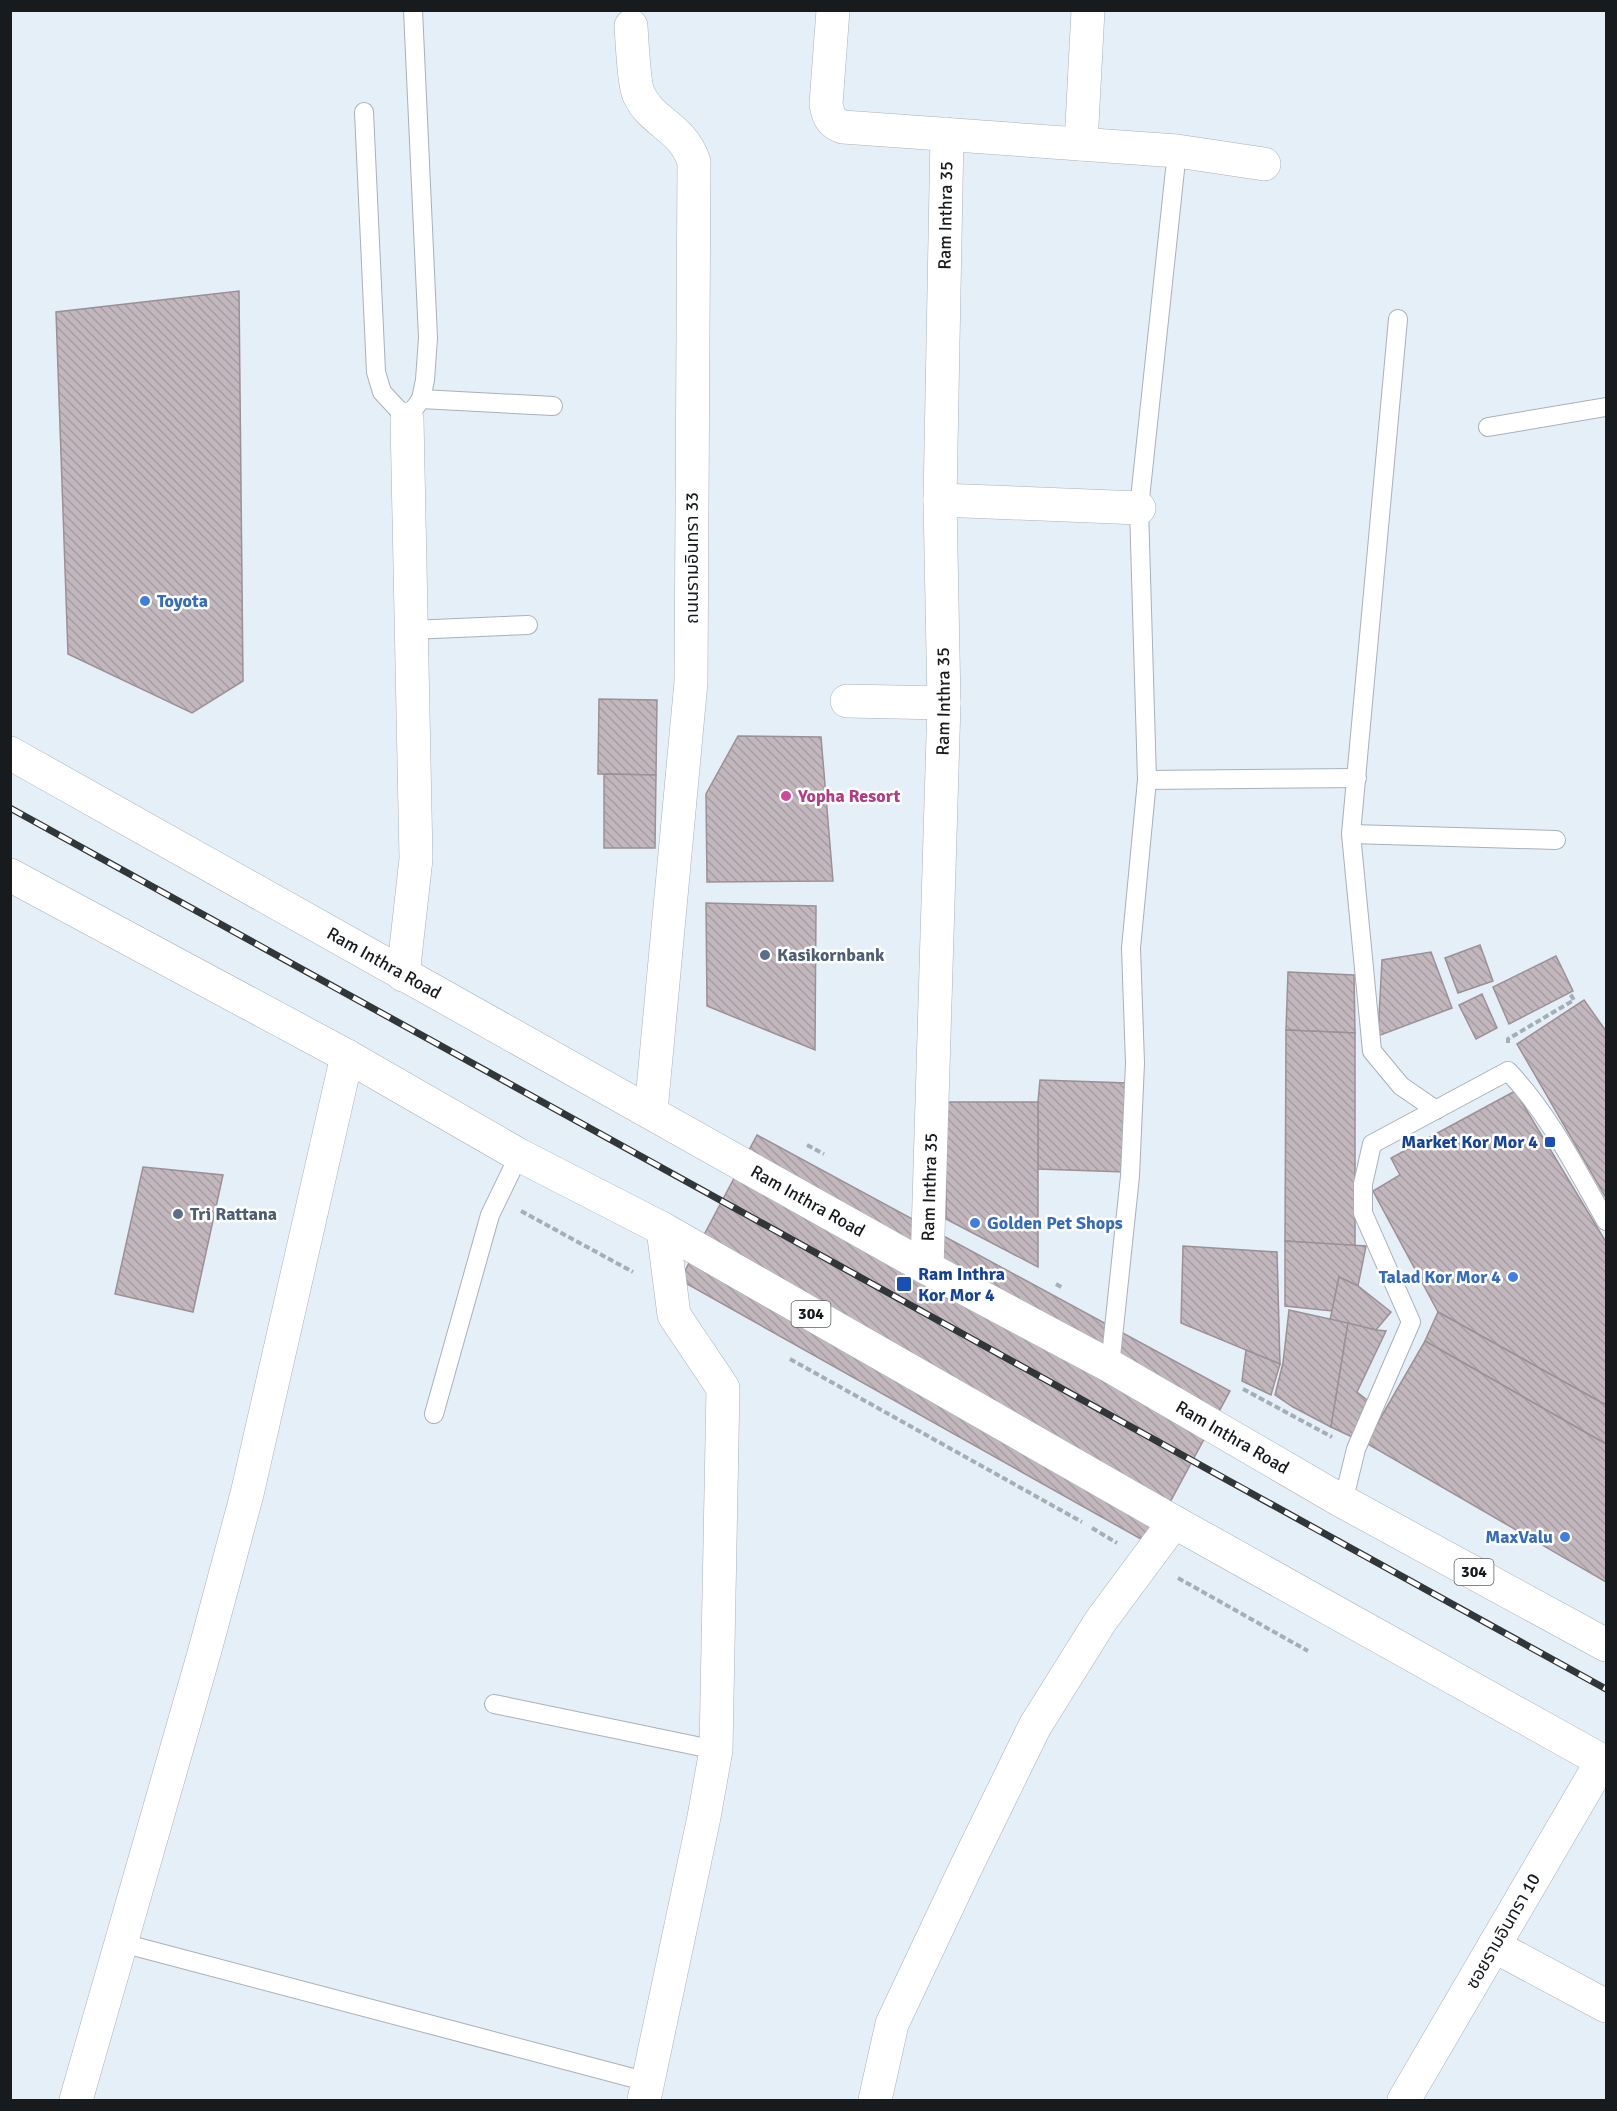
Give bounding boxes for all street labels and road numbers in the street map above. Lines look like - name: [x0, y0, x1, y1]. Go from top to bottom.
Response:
- street label: Ram Inthra 35: [933, 161, 957, 270]
- street label: ถนนรามอินทรา 33: [681, 492, 703, 624]
- street label: Ram Inthra 35: [931, 647, 955, 756]
- street label: Ram Inthra Road: [323, 922, 445, 1004]
- street label: Ram Inthra 35: [917, 1132, 942, 1242]
- street label: Ram Inthra Road: [747, 1160, 869, 1242]
- road number: 304: [792, 1301, 830, 1327]
- street label: Ram Inthra Road: [1172, 1396, 1293, 1479]
- road number: 304: [1454, 1559, 1494, 1585]
- street label: ซอยรามอินทรา 10: [1461, 1869, 1545, 1993]

